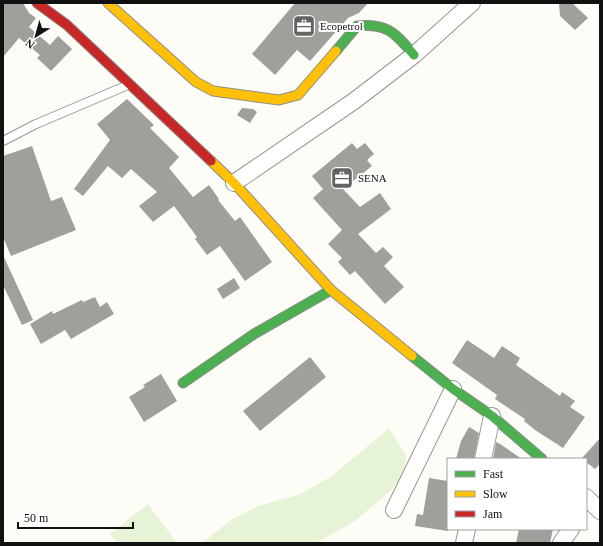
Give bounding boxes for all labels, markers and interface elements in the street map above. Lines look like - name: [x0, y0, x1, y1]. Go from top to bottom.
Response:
- office icon: Ecopetrol: [291, 13, 317, 39]
- north arrow: [16, 16, 56, 56]
- place label: Ecopetrol: [320, 20, 363, 32]
- text: N: [23, 37, 37, 51]
- office icon: SENA: [329, 165, 355, 191]
- place label: SENA: [358, 172, 387, 184]
- legend: [447, 458, 587, 530]
- text: Fast: [483, 467, 504, 481]
- text: Slow: [483, 487, 508, 501]
- scale bar: [18, 504, 133, 530]
- text: Jam: [483, 507, 503, 521]
- text: 50 m: [24, 511, 49, 525]

